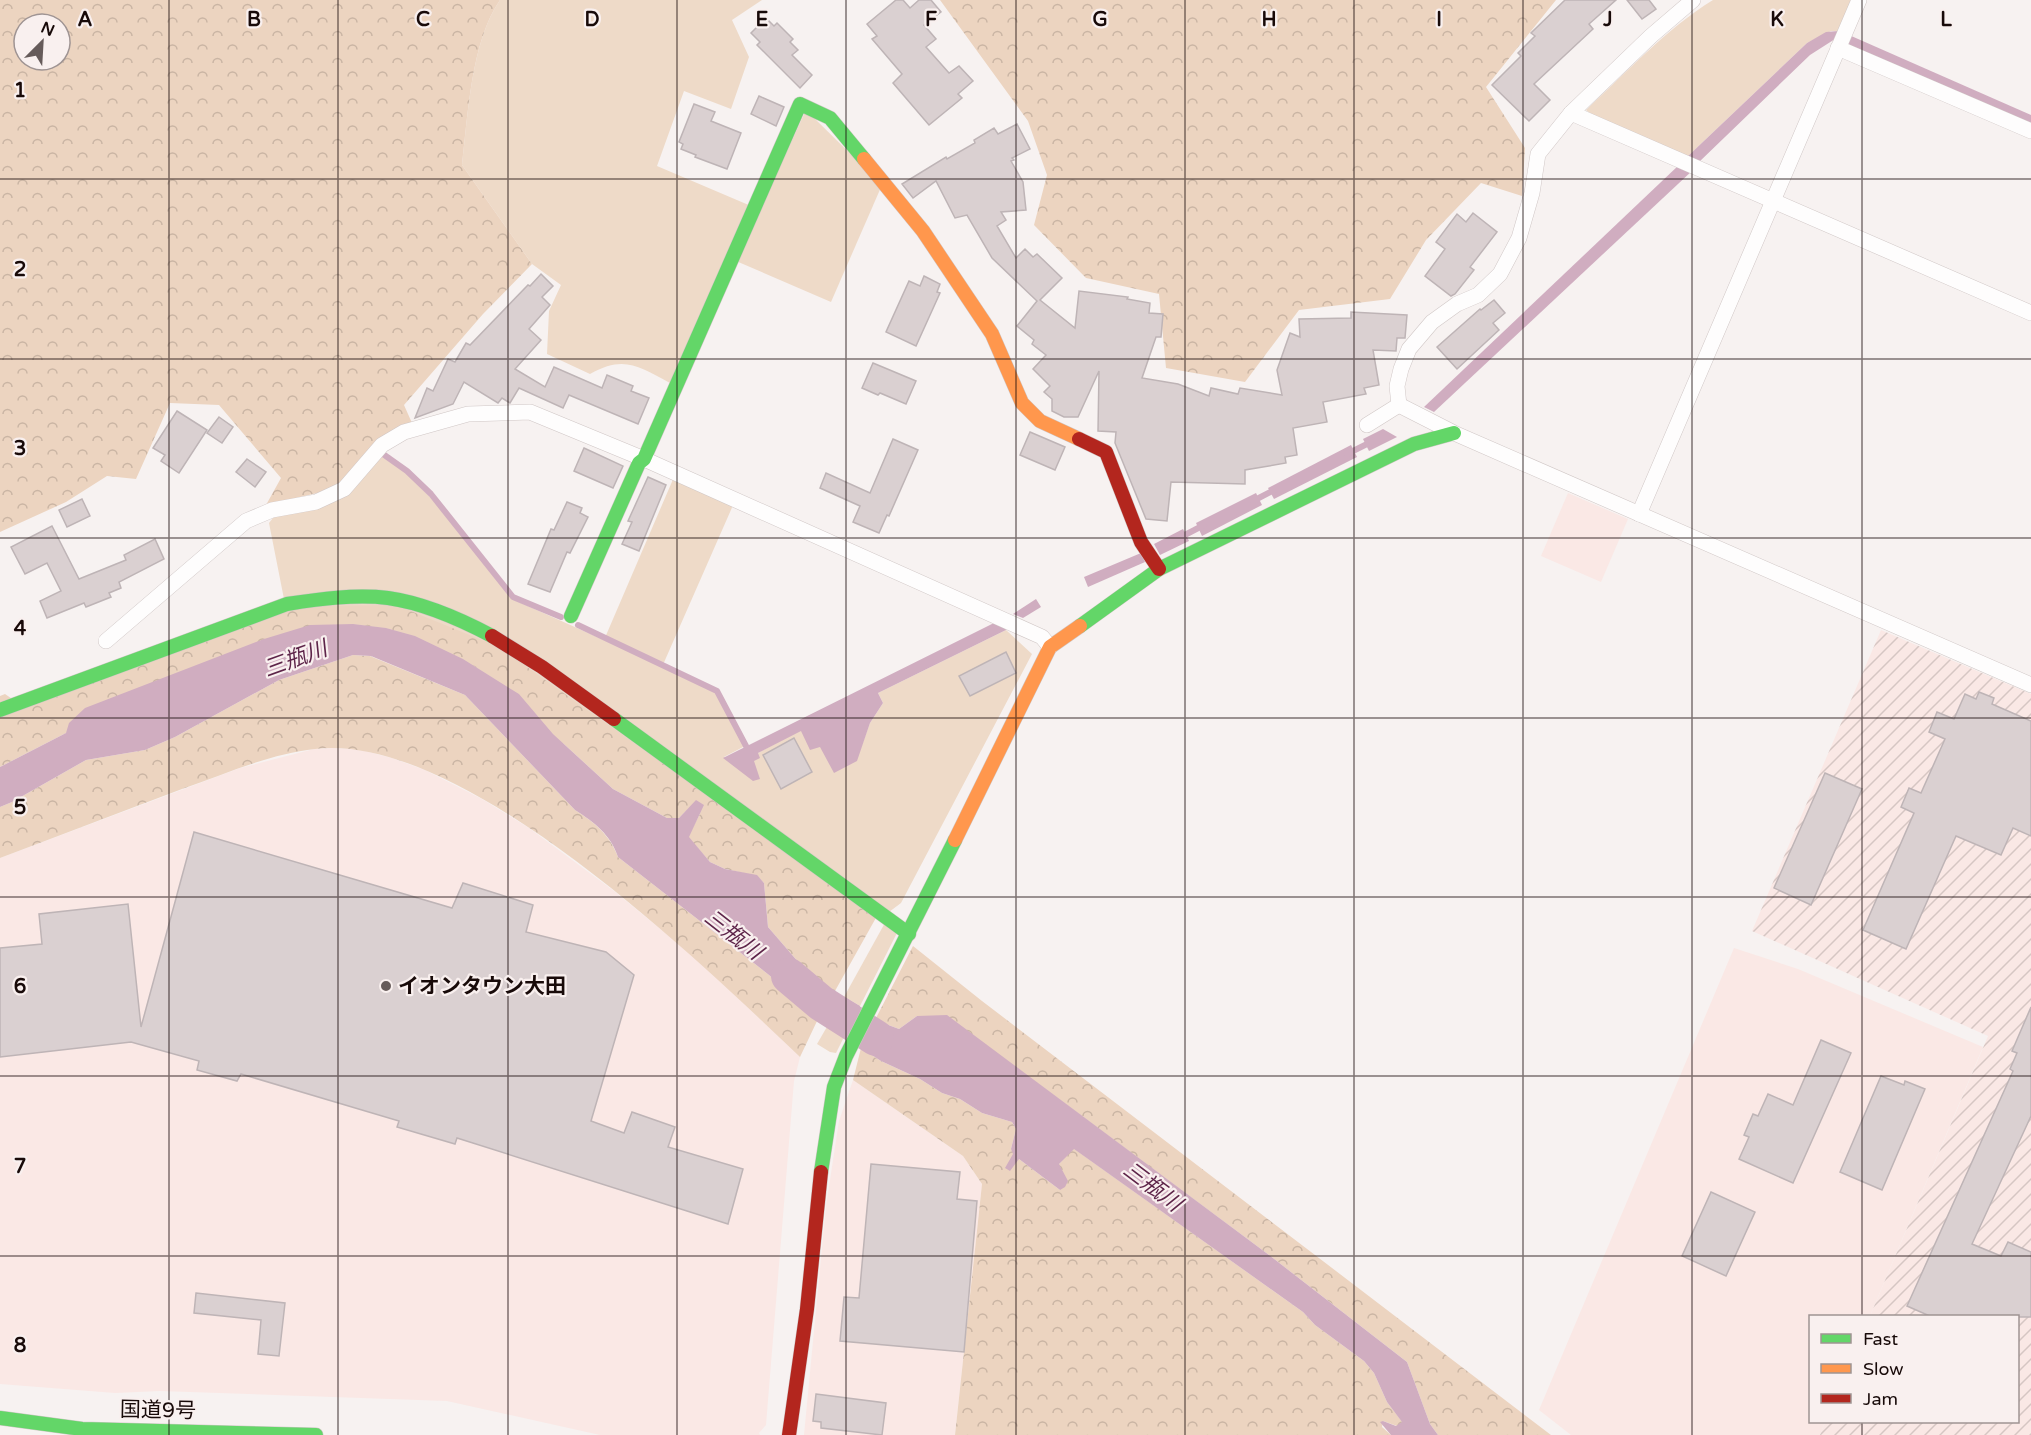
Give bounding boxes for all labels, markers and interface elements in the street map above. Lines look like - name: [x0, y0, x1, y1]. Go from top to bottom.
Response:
- text: A: [78, 8, 93, 32]
- text: B: [247, 8, 261, 32]
- text: C: [416, 8, 430, 32]
- text: D: [584, 8, 600, 32]
- text: E: [756, 8, 769, 32]
- text: F: [925, 8, 937, 32]
- text: G: [1092, 8, 1108, 32]
- text: H: [1261, 8, 1277, 32]
- text: I: [1436, 8, 1442, 32]
- text: J: [1602, 8, 1613, 32]
- text: K: [1770, 8, 1784, 32]
- text: L: [1940, 8, 1952, 32]
- north arrow: [12, 12, 72, 72]
- text: N: [38, 17, 58, 41]
- text: 1: [14, 79, 26, 103]
- text: 2: [14, 258, 26, 282]
- text: 3: [14, 437, 26, 461]
- text: 4: [14, 617, 27, 641]
- water label: 三瓶川: [260, 635, 333, 682]
- text: 5: [14, 796, 26, 820]
- water label: 三瓶川: [699, 904, 769, 967]
- place label: イオンタウン大田: [398, 974, 566, 999]
- text: 6: [14, 975, 26, 999]
- marker: イオンタウン大田: [379, 979, 393, 993]
- text: 7: [14, 1155, 26, 1179]
- water label: 三瓶川: [1118, 1157, 1188, 1218]
- legend: [1809, 1315, 2019, 1423]
- text: Fast: [1863, 1328, 1898, 1350]
- text: 8: [14, 1334, 26, 1358]
- text: Slow: [1863, 1358, 1904, 1380]
- text: Jam: [1863, 1388, 1898, 1410]
- street label: 国道9号: [120, 1397, 196, 1424]

